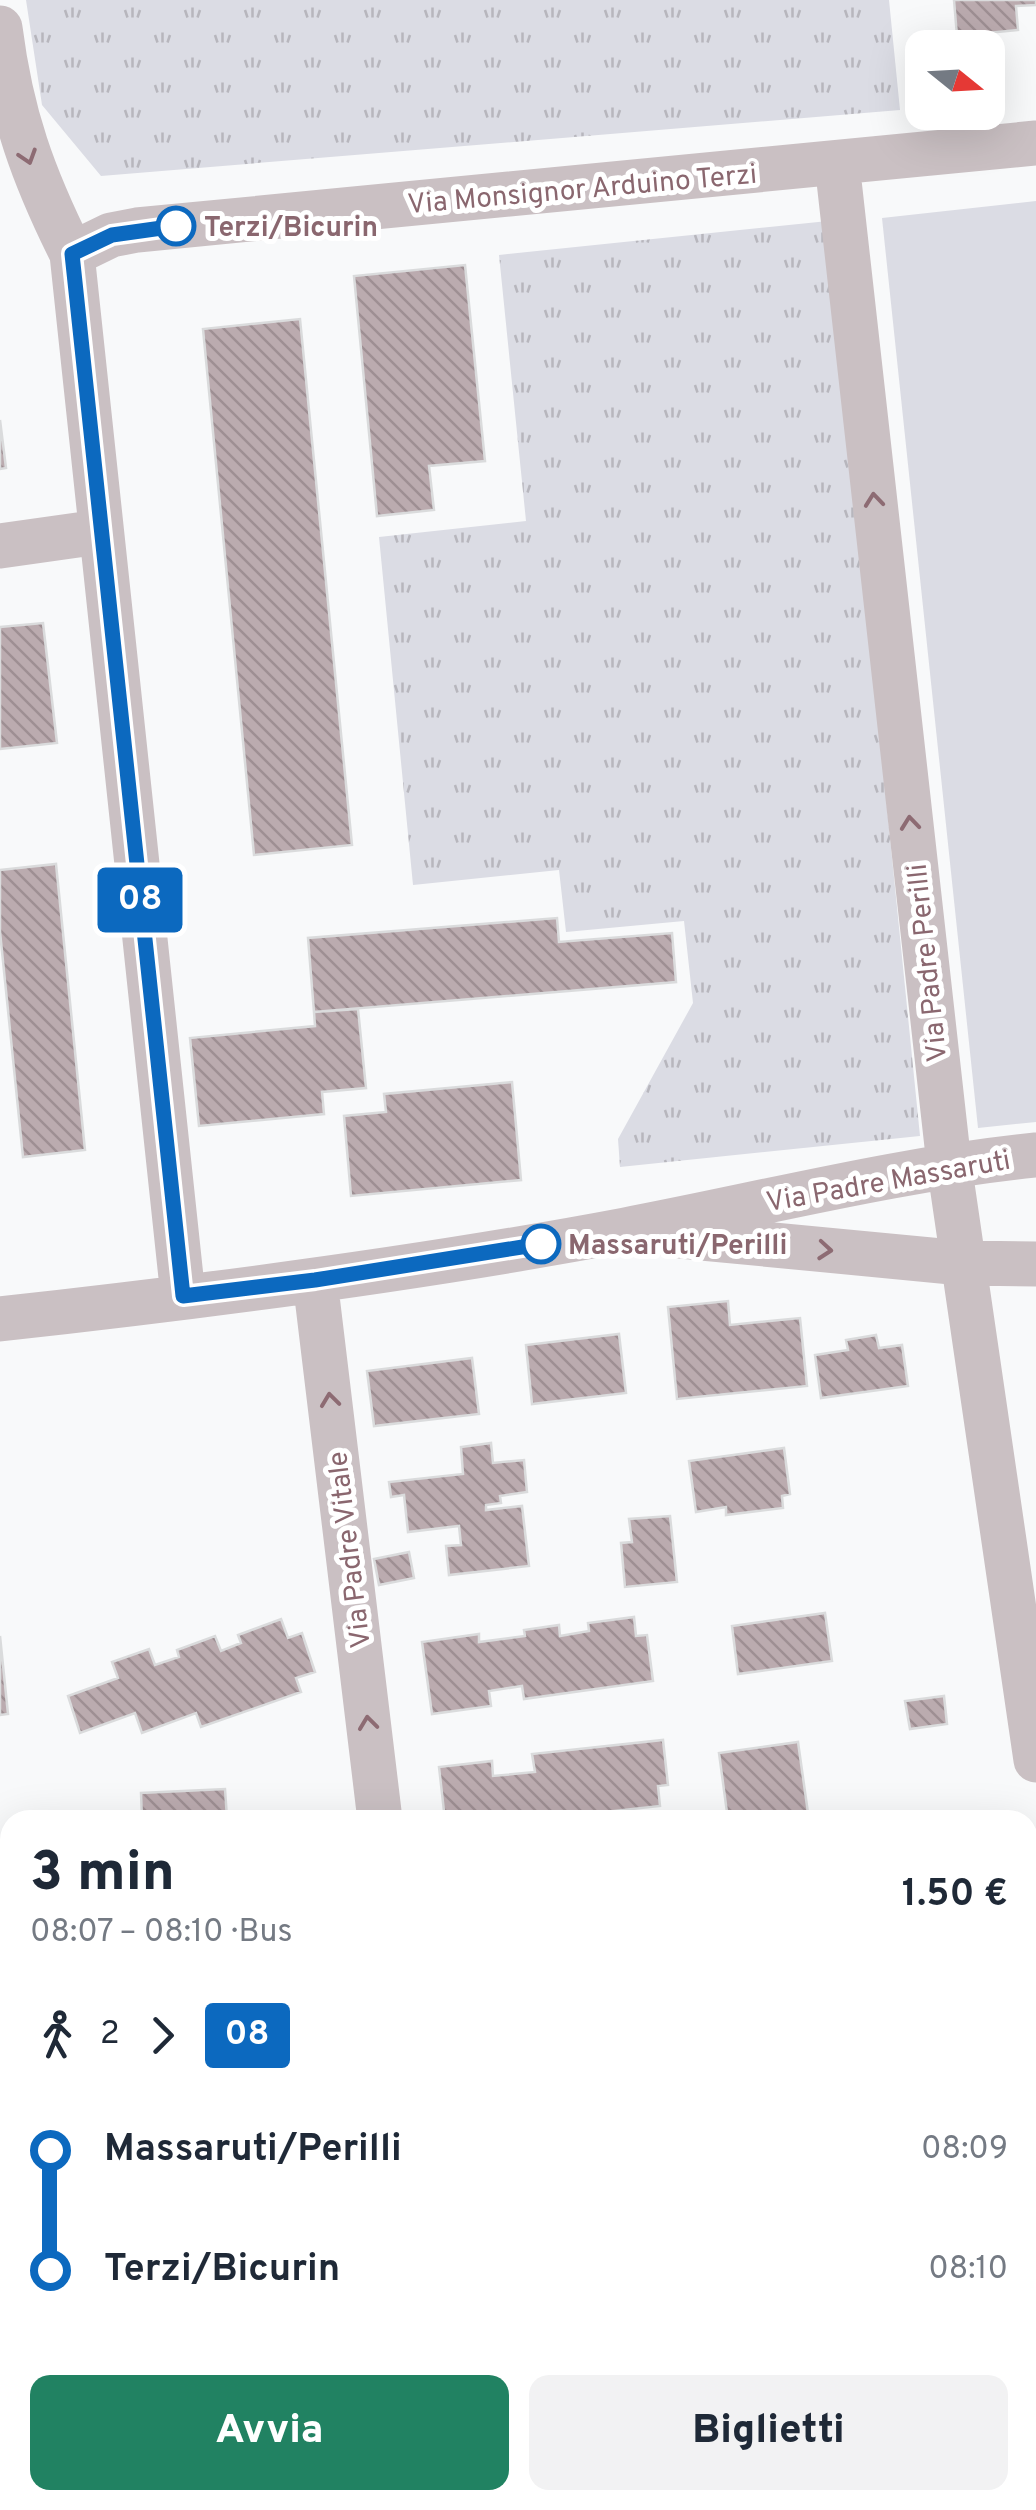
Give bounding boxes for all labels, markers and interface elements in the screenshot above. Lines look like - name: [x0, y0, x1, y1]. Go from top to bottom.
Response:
- north arrow: [905, 30, 1005, 130]
- map controls: [905, 30, 1005, 130]
- one-way arrow: [17, 148, 37, 165]
- street label: Via Monsignor Arduino Terzi: [406, 158, 759, 224]
- marker: Terzi/Bicurin: [157, 207, 195, 245]
- place label: Terzi/Bicurin: [204, 211, 378, 247]
- one-way arrow: [864, 492, 885, 508]
- one-way arrow: [900, 815, 921, 831]
- street label: Via Padre Perilli: [901, 862, 957, 1064]
- line badge: 08: [95, 868, 185, 932]
- text: 08: [117, 878, 163, 922]
- street label: Via Padre Massaruti: [764, 1144, 1014, 1222]
- marker: Massaruti/Perilli: [522, 1225, 560, 1263]
- place label: Massaruti/Perilli: [568, 1229, 787, 1265]
- one-way arrow: [817, 1238, 833, 1260]
- one-way arrow: [320, 1392, 341, 1408]
- street label: Via Padre Vitale: [321, 1449, 381, 1650]
- one-way arrow: [358, 1715, 379, 1731]
- text: 3 min: [30, 1840, 175, 1910]
- text: 1.50 €: [902, 1871, 1008, 1920]
- text: 08:07 – 08:10 · Bus: [30, 1913, 293, 1953]
- icon: walk: [30, 2008, 85, 2063]
- icon: forward: [135, 2008, 190, 2063]
- text: 08: [225, 2013, 270, 2057]
- text: 2: [100, 2015, 120, 2055]
- text: Massaruti/Perilli: [104, 2126, 402, 2175]
- text: 08:09: [921, 2130, 1008, 2170]
- text: Terzi/Bicurin: [104, 2246, 340, 2295]
- text: 08:10: [928, 2250, 1008, 2290]
- button: Avvia: [30, 2375, 509, 2490]
- button: Biglietti: [529, 2375, 1008, 2490]

